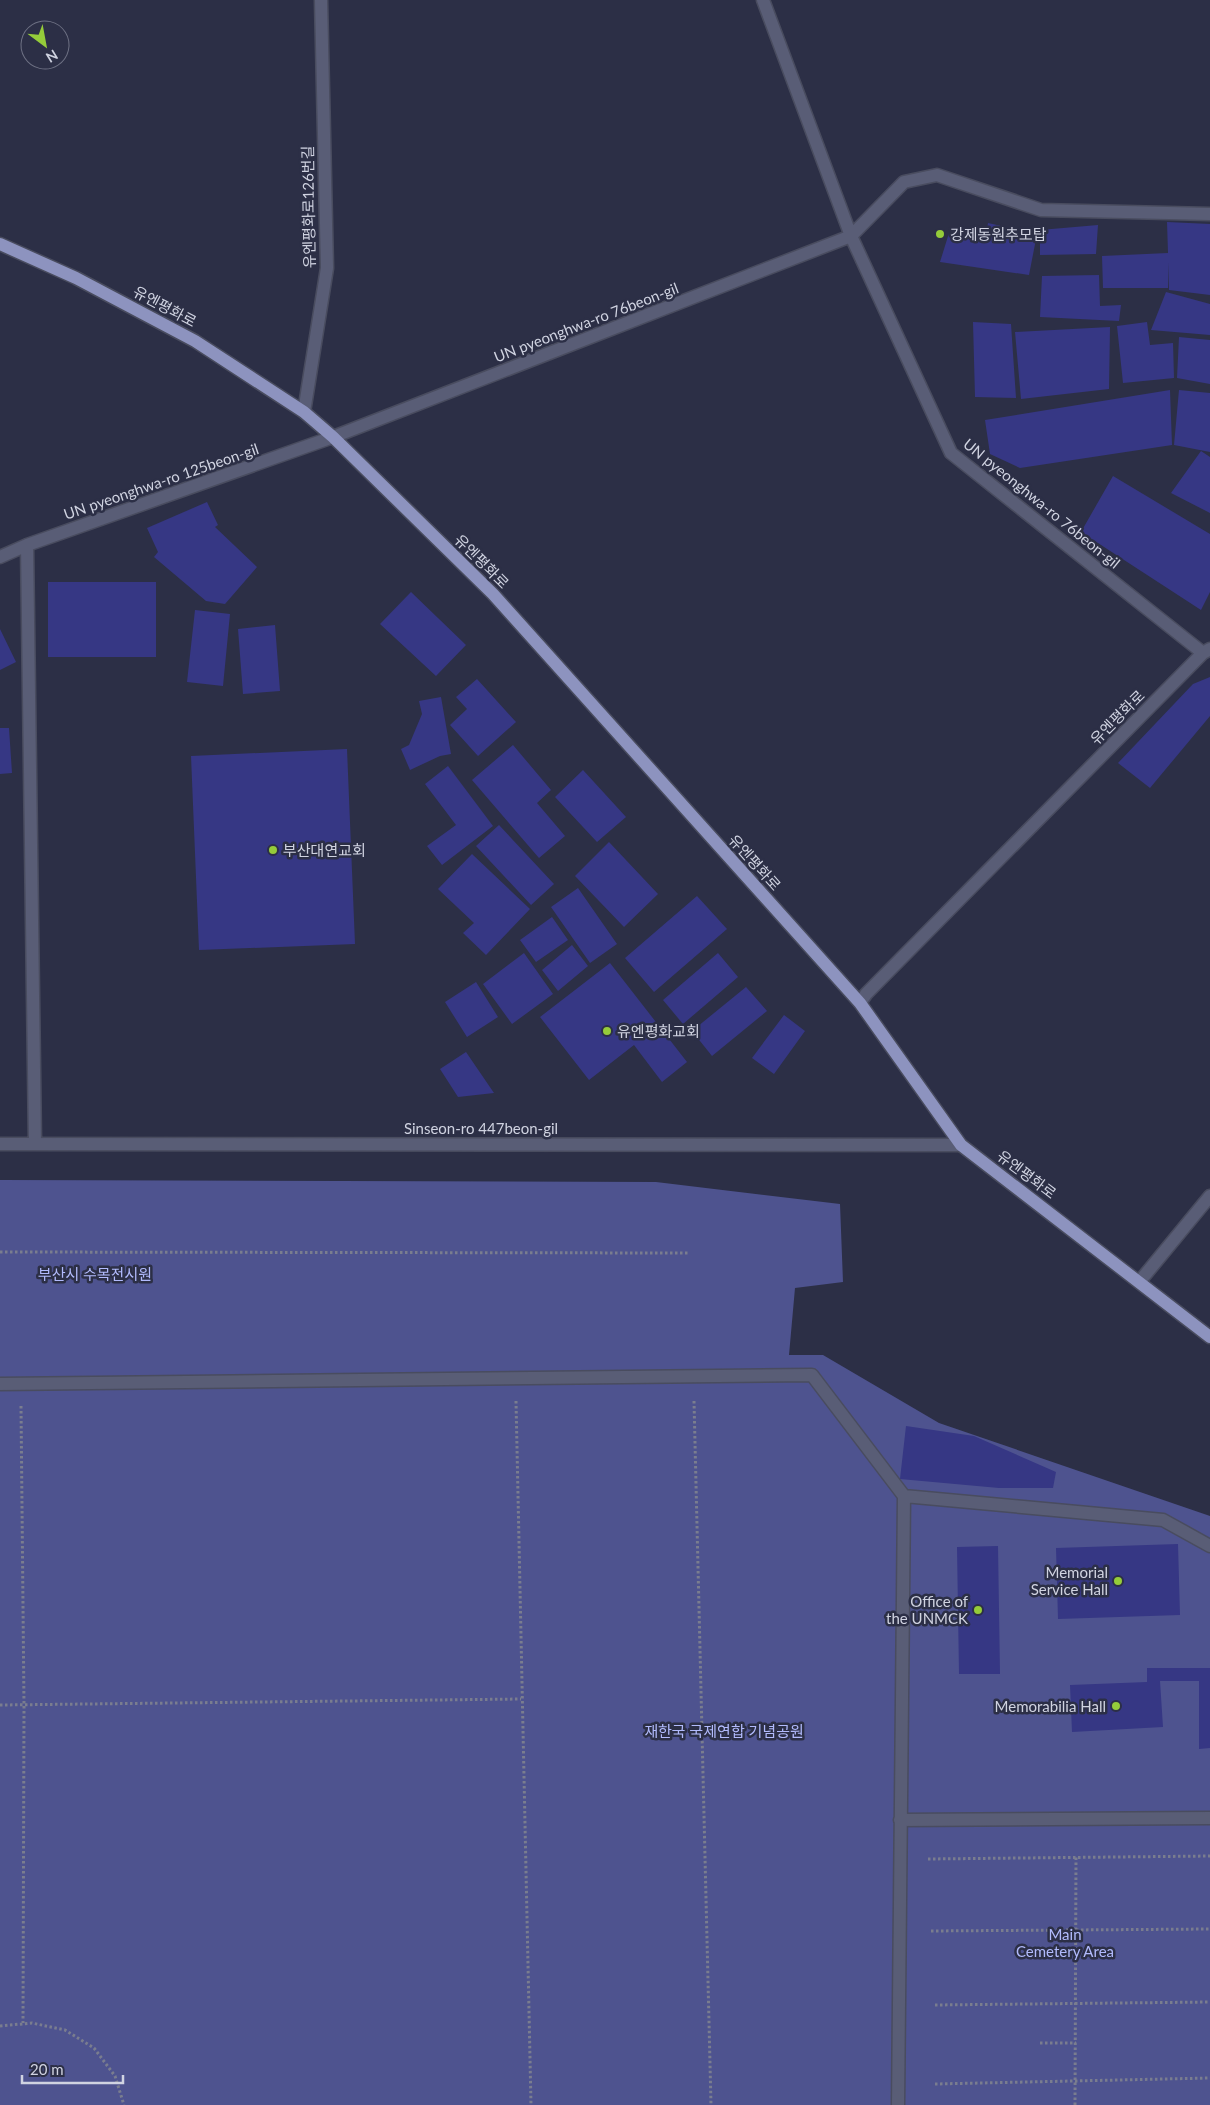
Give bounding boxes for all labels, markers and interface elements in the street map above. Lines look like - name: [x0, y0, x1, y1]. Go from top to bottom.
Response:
- north arrow: [20, 20, 70, 70]
- text: N: [43, 46, 61, 67]
- street label: 유엔평화로126번길: [298, 146, 318, 268]
- place label: 강제동원추모탑: [950, 225, 1047, 243]
- marker: 강제동원추모탑: [934, 228, 946, 240]
- street label: UN pyeonghwa-ro 76beon-gil: [491, 278, 681, 366]
- street label: 유엔평화로: [130, 282, 200, 330]
- street label: UN pyeonghwa-ro 76beon-gil: [960, 434, 1124, 572]
- street label: UN pyeonghwa-ro 125beon-gil: [61, 439, 261, 523]
- street label: 유엔평화로: [451, 530, 513, 592]
- street label: 유엔평화로: [1086, 686, 1148, 748]
- street label: 유엔평화로: [725, 830, 785, 894]
- place label: 부산대연교회: [283, 841, 366, 859]
- marker: 부산대연교회: [267, 844, 279, 856]
- place label: 유엔평화교회: [617, 1022, 700, 1040]
- marker: 유엔평화교회: [601, 1025, 613, 1037]
- street label: Sinseon-ro 447beon-gil: [404, 1119, 558, 1137]
- street label: 유엔평화로: [994, 1146, 1060, 1202]
- park label: 부산시 수목전시원: [38, 1265, 152, 1283]
- place label: Memorial Service Hall: [1031, 1563, 1108, 1598]
- marker: Memorial Service Hall: [1112, 1575, 1124, 1587]
- place label: Office of the UNMCK: [886, 1592, 969, 1627]
- marker: Office of the UNMCK: [972, 1604, 984, 1616]
- place label: Memorabilia Hall: [995, 1697, 1106, 1715]
- marker: Memorabilia Hall: [1110, 1700, 1122, 1712]
- park label: 재한국 국제연합 기념공원: [644, 1722, 804, 1740]
- park label: Main Cemetery Area: [1016, 1925, 1114, 1960]
- scale bar: [22, 2052, 124, 2084]
- text: 20 m: [30, 2060, 64, 2078]

